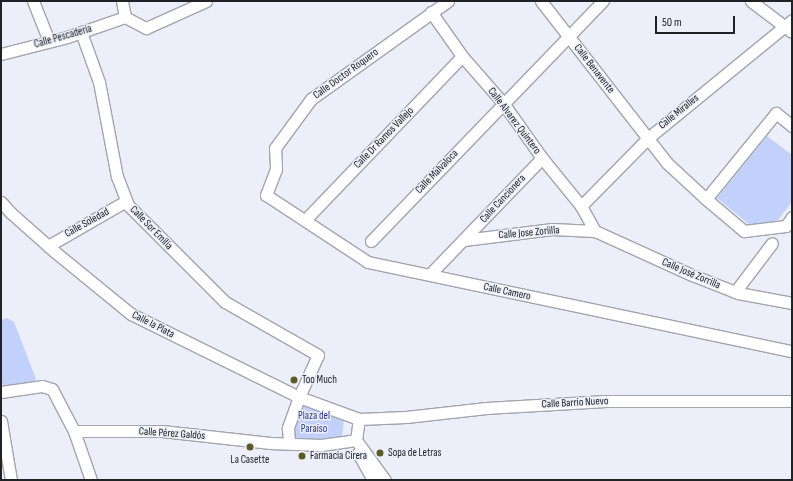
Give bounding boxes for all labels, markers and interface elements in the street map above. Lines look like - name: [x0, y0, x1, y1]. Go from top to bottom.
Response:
- scale bar: [657, 8, 737, 34]
- text: 50 m: [662, 15, 682, 30]
- street label: Calle Pescadería: [33, 22, 93, 52]
- street label: Calle Benavente: [571, 42, 617, 96]
- street label: Calle Doctor Roquero: [311, 46, 381, 102]
- street label: Calle Alvarez Quintero: [485, 85, 543, 157]
- street label: Calle Miralles: [656, 92, 702, 132]
- street label: Calle Dr Ramos Vallejo: [351, 105, 417, 171]
- street label: Calle Malvaloca: [413, 147, 461, 197]
- street label: Calle Cancionera: [477, 172, 529, 226]
- street label: Calle Sor Emilia: [127, 203, 175, 253]
- street label: Calle Soledad: [62, 205, 112, 241]
- street label: Calle Jose Zoriilla: [498, 224, 560, 242]
- street label: Calle José Zorrilla: [660, 256, 722, 292]
- street label: Calle Camero: [482, 281, 532, 303]
- street label: Calle la Plata: [129, 309, 177, 341]
- place label: Too Much: [302, 373, 337, 387]
- marker: Too Much: [289, 375, 299, 385]
- street label: Calle Barrio Nuevo: [541, 395, 609, 411]
- park label: Plaza del Paraíso: [298, 410, 330, 436]
- street label: Calle Pérez Galdós: [138, 425, 206, 443]
- marker: La Casette: [245, 442, 255, 452]
- place label: Sopa de Letras: [388, 446, 441, 460]
- marker: Sopa de Letras: [375, 448, 385, 458]
- place label: Farmacia Cirera: [310, 449, 367, 463]
- marker: Farmacia Cirera: [297, 451, 307, 461]
- place label: La Casette: [231, 453, 269, 467]

